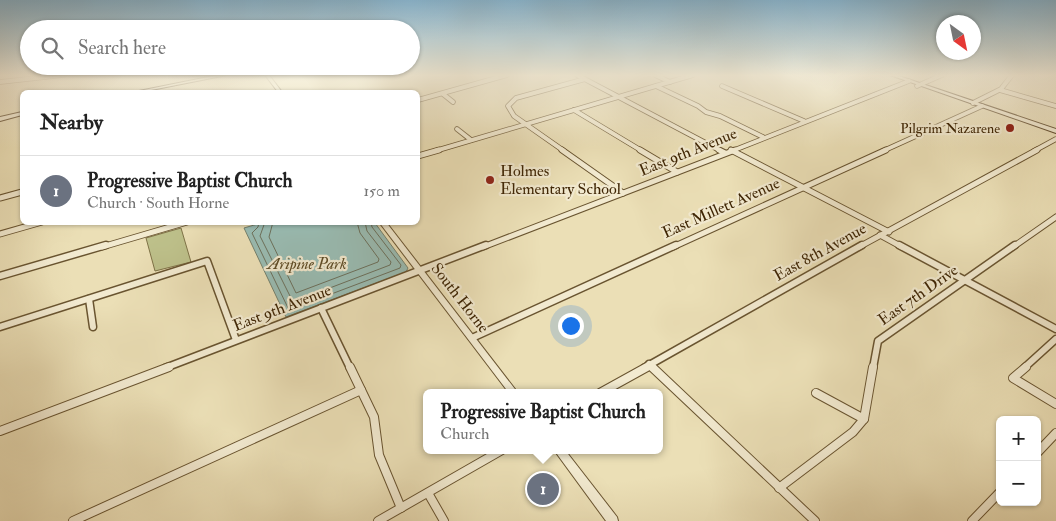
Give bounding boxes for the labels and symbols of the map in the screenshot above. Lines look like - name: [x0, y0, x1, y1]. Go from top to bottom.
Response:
- north arrow: [936, 15, 981, 60]
- place label: Pilgrim Nazarene: [900, 120, 1000, 137]
- marker: Pilgrim Nazarene: [1004, 122, 1016, 134]
- street label: East 9th Avenue: [636, 123, 740, 181]
- place label: Holmes Elementary School: [500, 161, 621, 199]
- street label: East Millett Avenue: [659, 173, 783, 243]
- marker: Holmes Elementary School: [484, 174, 496, 186]
- street label: East 8th Avenue: [770, 218, 870, 286]
- park label: Aripine Park: [265, 254, 347, 274]
- street label: South Horne: [426, 259, 494, 337]
- street label: East 7th Drive: [874, 260, 962, 330]
- street label: East 9th Avenue: [230, 280, 334, 336]
- your location: [558, 313, 584, 339]
- pin: 1: [527, 470, 559, 508]

